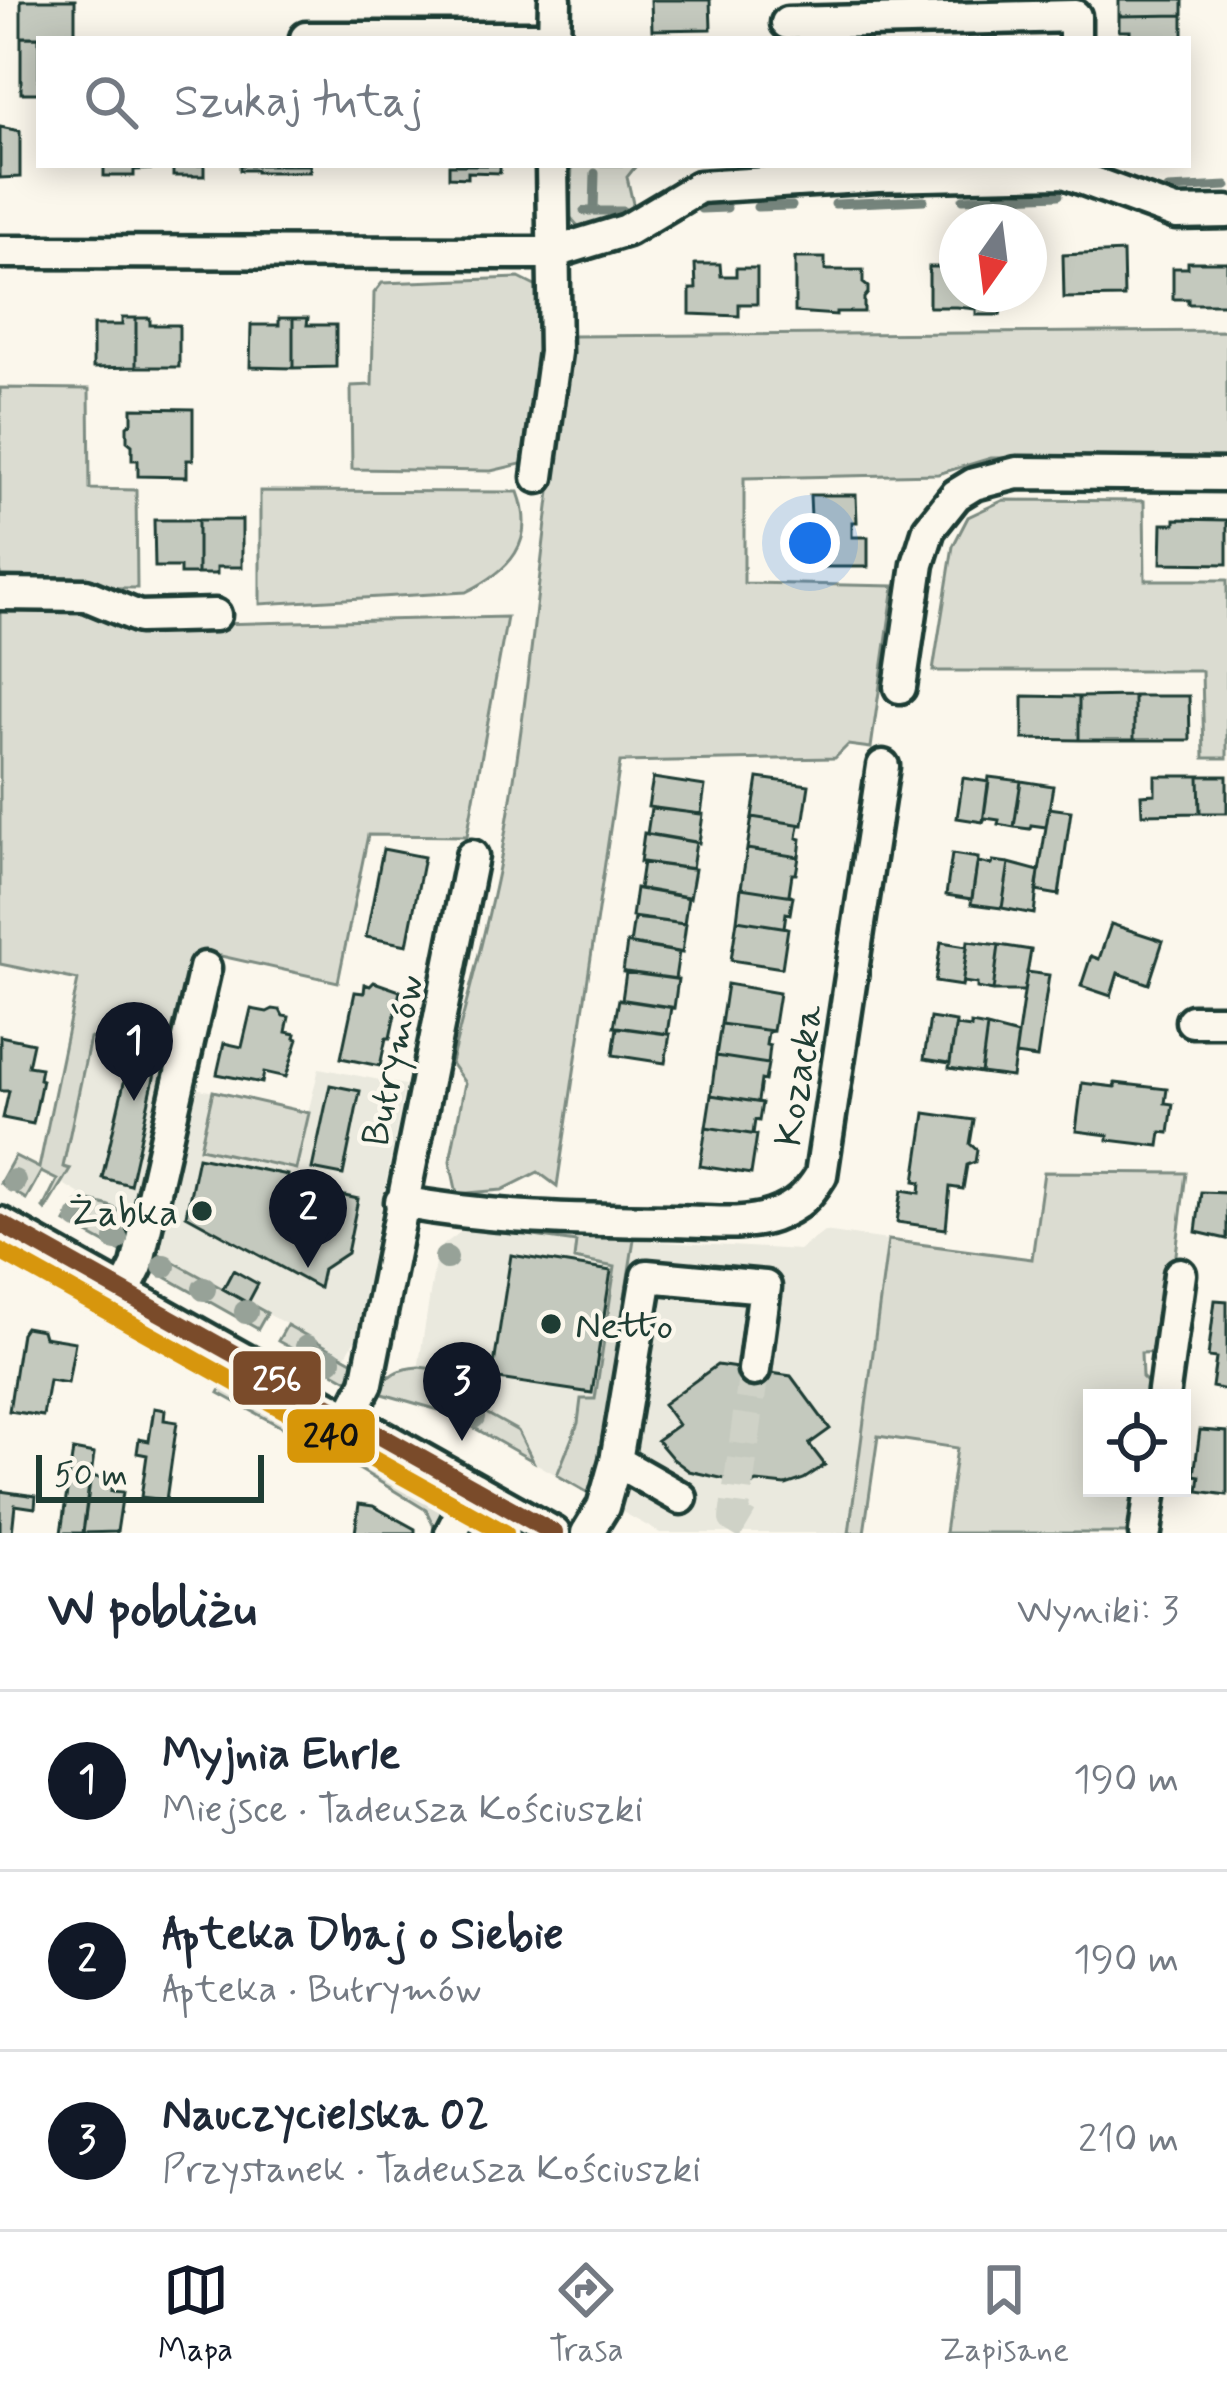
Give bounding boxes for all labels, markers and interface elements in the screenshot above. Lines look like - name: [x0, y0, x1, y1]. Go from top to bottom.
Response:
- search box: [36, 36, 1191, 168]
- icon: search: [78, 69, 144, 135]
- text: Szukaj tutaj: [174, 73, 423, 132]
- north arrow: [939, 204, 1047, 312]
- your location: [780, 513, 840, 573]
- street label: Butrymów: [351, 970, 437, 1151]
- street label: Kozacka: [764, 1000, 837, 1150]
- pin: 1: [95, 1002, 173, 1101]
- pin: 2: [269, 1169, 347, 1268]
- place label: Żabka: [68, 1189, 178, 1240]
- marker: Żabka: [189, 1198, 215, 1224]
- place label: Netto: [575, 1302, 673, 1353]
- marker: Netto: [538, 1311, 564, 1337]
- pin: 3: [423, 1342, 501, 1441]
- line badge: 256: [231, 1349, 323, 1407]
- text: 256: [252, 1359, 302, 1403]
- map controls: [1083, 1389, 1191, 1497]
- button: locate: [1083, 1389, 1191, 1497]
- line badge: 240: [285, 1407, 377, 1465]
- text: 240: [303, 1416, 359, 1460]
- scale bar: [36, 1449, 264, 1502]
- text: 50 m: [54, 1454, 128, 1498]
- text: W pobliżu: [48, 1578, 256, 1644]
- text: Wyniki: 3: [1017, 1586, 1179, 1637]
- text: Myjnia Ehrle: [162, 1726, 400, 1785]
- text: 1: [78, 1755, 96, 1806]
- text: 190 m: [1073, 1755, 1179, 1806]
- text: Miejsce · Tadeusza Kościuszki: [162, 1785, 643, 1836]
- text: Apteka Dbaj o Siebie: [162, 1906, 564, 1965]
- text: 2: [77, 1935, 97, 1986]
- text: 190 m: [1073, 1935, 1179, 1986]
- text: Apteka · Butrymów: [162, 1965, 482, 2016]
- text: Nauczycielska 02: [162, 2086, 489, 2145]
- text: 3: [78, 2115, 96, 2166]
- text: 210 m: [1078, 2115, 1179, 2166]
- text: Przystanek · Tadeusza Kościuszki: [162, 2145, 701, 2196]
- tab: Mapa: [158, 2257, 233, 2373]
- tab: Trasa: [549, 2257, 624, 2373]
- tab: Zapisane: [940, 2257, 1069, 2373]

